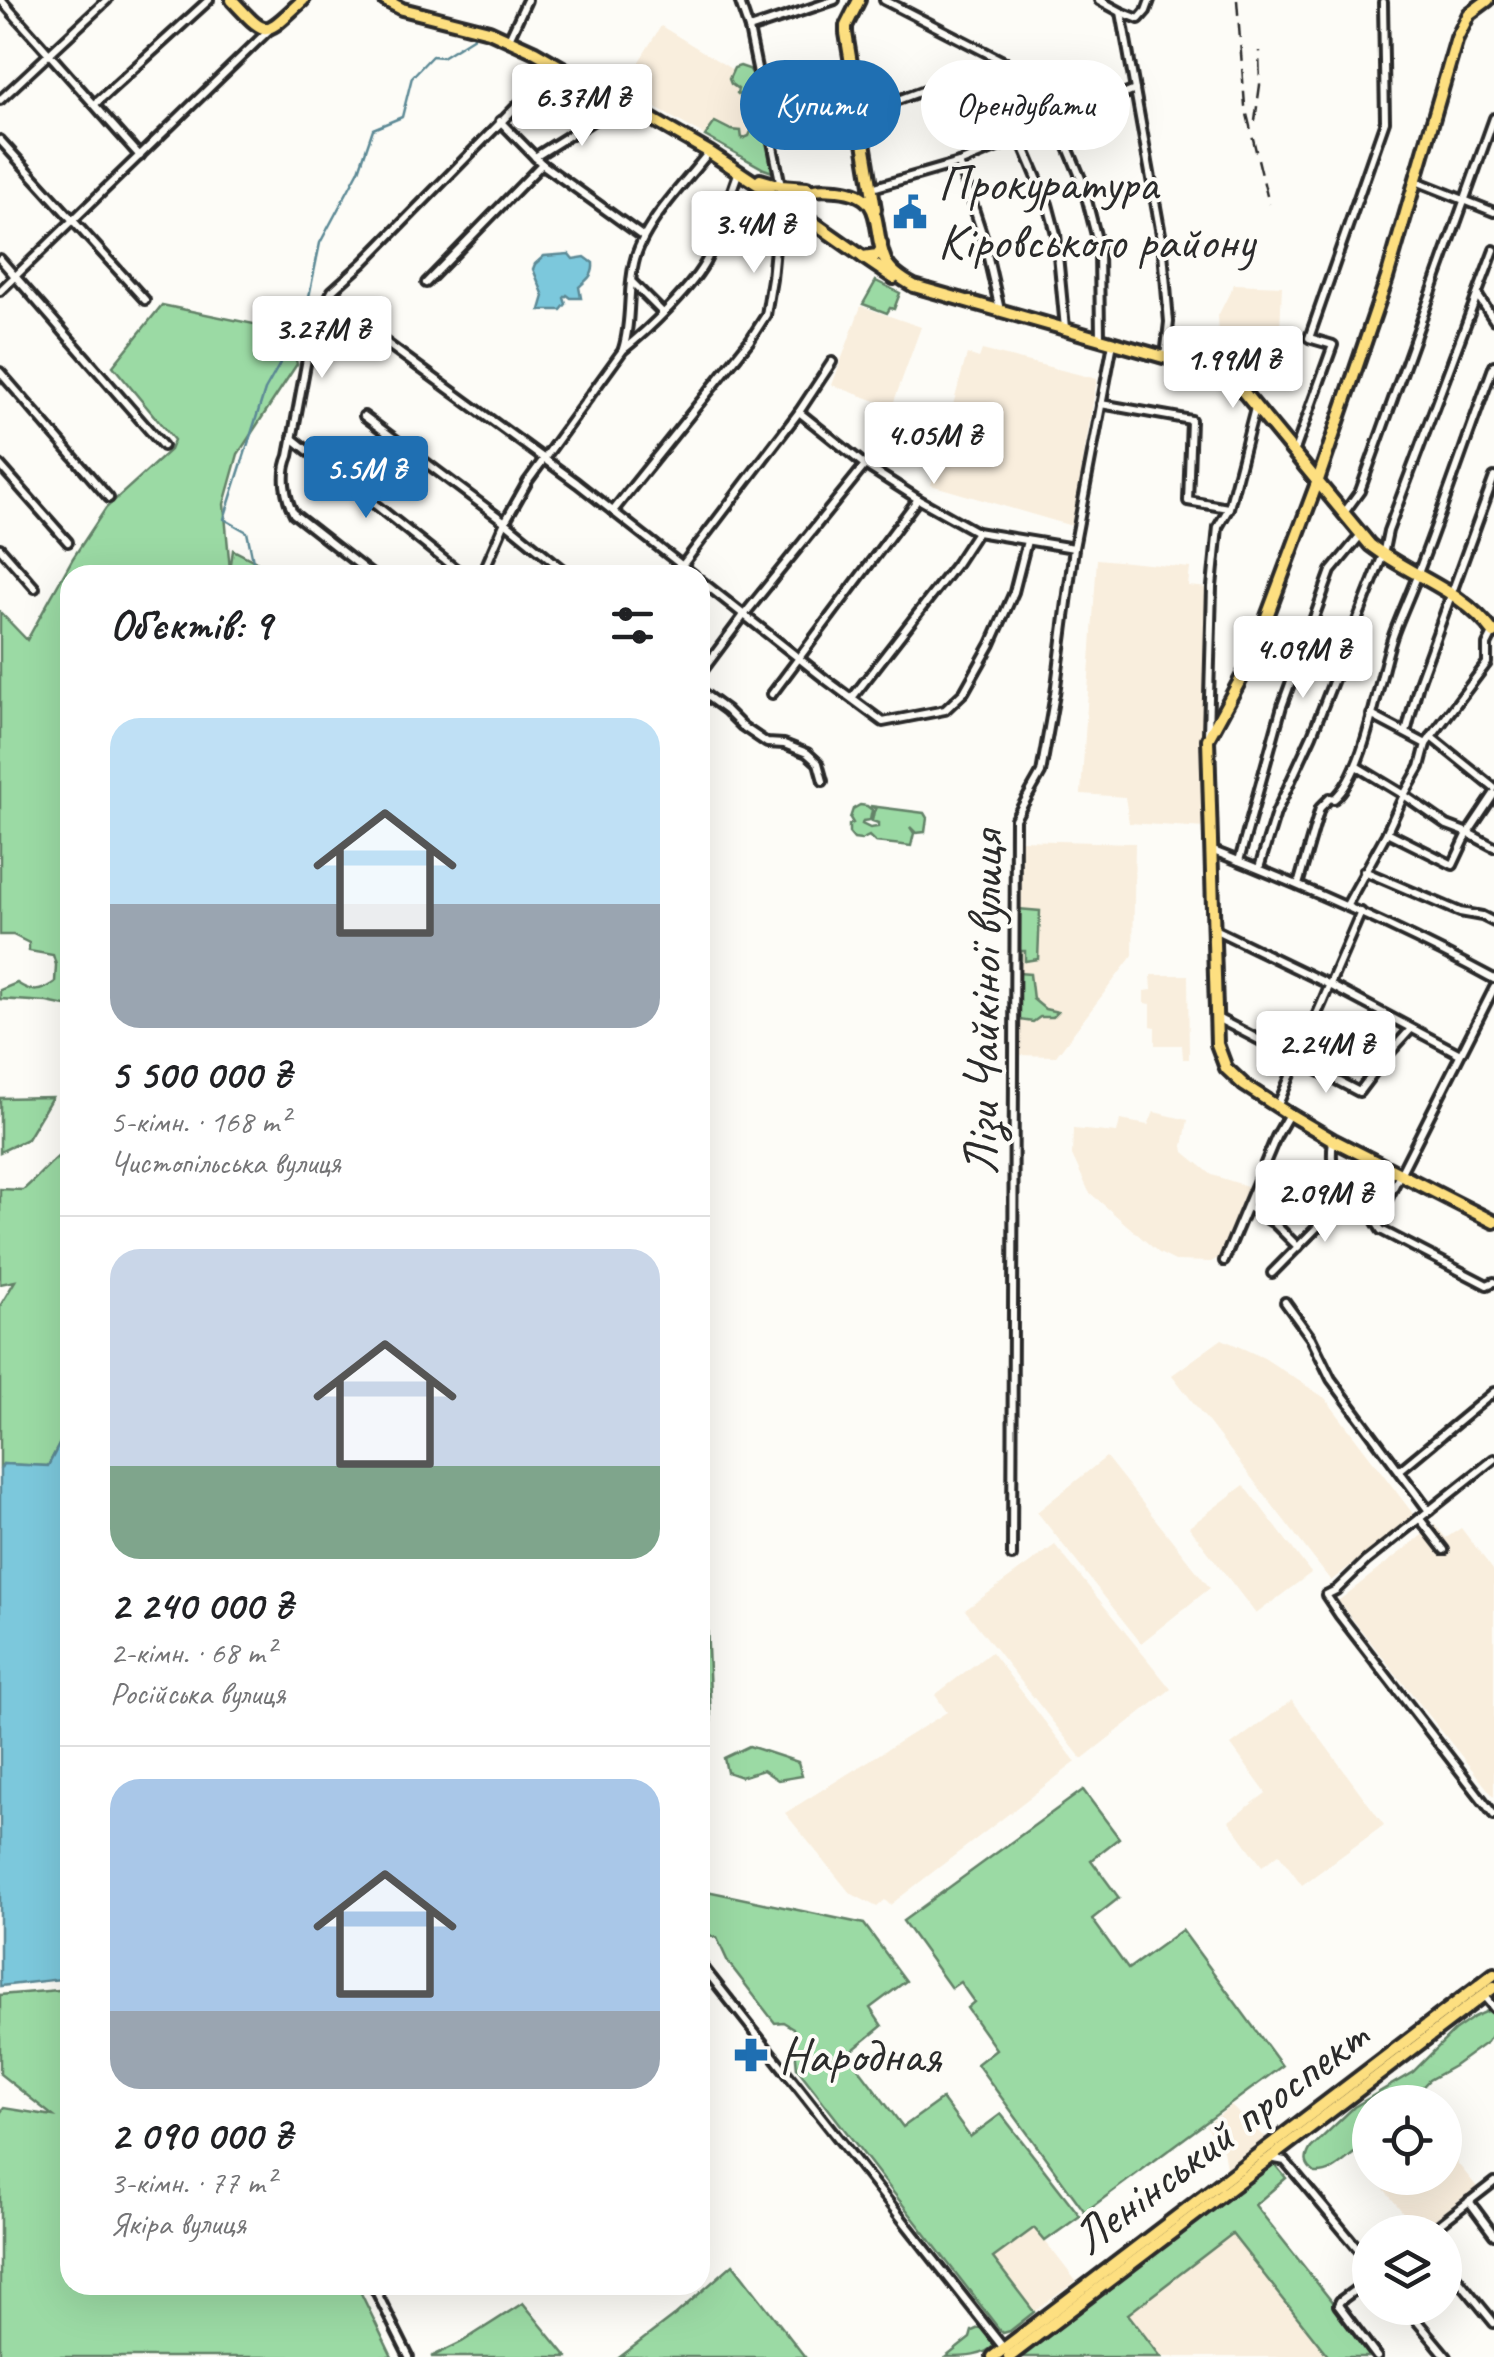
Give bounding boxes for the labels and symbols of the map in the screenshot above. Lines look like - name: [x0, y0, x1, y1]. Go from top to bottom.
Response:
- pin: 6.37M ₴: [490, 64, 674, 149]
- place label: Прокуратура Кіровського району: [938, 152, 1257, 273]
- pin: 3.4M ₴: [673, 191, 835, 276]
- public building icon: Прокуратура Кіровського району: [891, 193, 929, 231]
- pin: 3.27M ₴: [230, 296, 414, 381]
- pin: 1.99M ₴: [1141, 326, 1325, 411]
- pin: 4.05M ₴: [842, 402, 1026, 487]
- pin: 5.5M ₴: [285, 436, 447, 521]
- pin: 4.09M ₴: [1211, 616, 1395, 701]
- street label: Лізи Чайкіної вулиця: [948, 826, 1018, 1176]
- pin: 2.24M ₴: [1234, 1011, 1418, 1096]
- pin: 2.09M ₴: [1233, 1160, 1417, 1245]
- street label: Ленінський проспект: [1059, 2003, 1383, 2268]
- place label: Народная: [779, 2024, 943, 2087]
- pharmacy icon: Народная: [732, 2036, 770, 2074]

